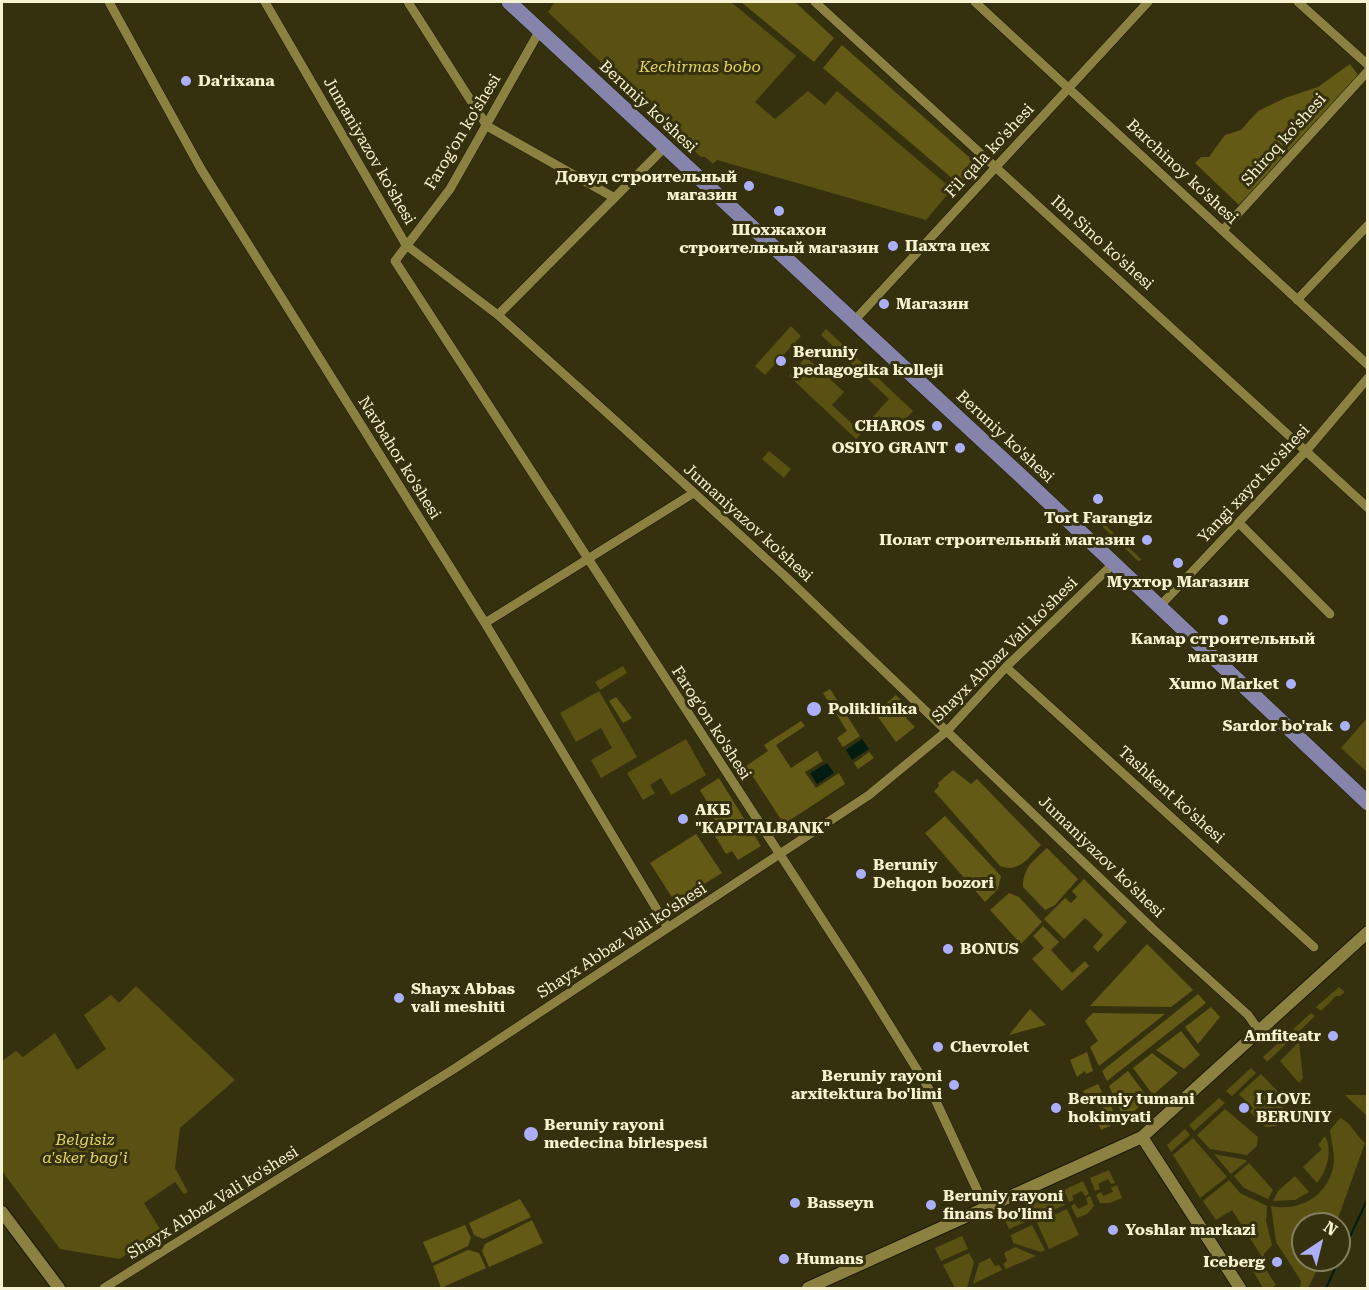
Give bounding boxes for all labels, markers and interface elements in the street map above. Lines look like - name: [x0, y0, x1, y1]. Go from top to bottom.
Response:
- street label: Beruniy ko'shesi: [595, 57, 701, 157]
- park label: Kechirmas bobo: [639, 57, 761, 77]
- place label: Da'rixana: [198, 71, 275, 91]
- street label: Farog'on ko'shesi: [421, 71, 505, 193]
- marker: Da'rixana: [179, 74, 193, 88]
- street label: Jumaniyazov ko'shesi: [319, 74, 419, 228]
- street label: Shiroq ko'shesi: [1238, 90, 1330, 190]
- street label: Fil qala ko'shesi: [942, 100, 1038, 202]
- street label: Barchinoy ko'shesi: [1123, 116, 1241, 228]
- place label: Довуд строительный магазин: [555, 167, 737, 205]
- marker: Довуд строительный магазин: [742, 179, 756, 193]
- street label: Ibn Sino ko'shesi: [1047, 192, 1157, 294]
- marker: Шохжахон строительный магазин: [772, 204, 786, 218]
- place label: Шохжахон строительный магазин: [679, 220, 879, 258]
- place label: Пахта цех: [905, 236, 990, 256]
- marker: Пахта цех: [886, 239, 900, 253]
- place label: Магазин: [896, 294, 969, 314]
- marker: Магазин: [877, 297, 891, 311]
- place label: Beruniy pedagogika kolleji: [793, 342, 944, 380]
- marker: Beruniy pedagogika kolleji: [774, 354, 788, 368]
- street label: Beruniy ko'shesi: [952, 387, 1058, 487]
- street label: Navbahor ko'shesi: [353, 393, 445, 523]
- place label: CHAROS: [854, 416, 925, 436]
- marker: CHAROS: [930, 419, 944, 433]
- street label: Yangi xayot ko'shesi: [1194, 421, 1314, 547]
- place label: OSIYO GRANT: [832, 438, 948, 458]
- marker: OSIYO GRANT: [953, 441, 967, 455]
- street label: Jumaniyazov ko'shesi: [680, 460, 816, 586]
- marker: Tort Farangiz: [1091, 492, 1105, 506]
- place label: Tort Farangiz: [1044, 508, 1152, 528]
- place label: Полат строительный магазин: [879, 530, 1135, 550]
- marker: Полат строительный магазин: [1140, 533, 1154, 547]
- marker: Мухтор Магазин: [1171, 556, 1185, 570]
- place label: Мухтор Магазин: [1107, 572, 1249, 592]
- street label: Shayx Abbaz Vali ko'shesi: [928, 573, 1082, 727]
- marker: Камар строительный магазин: [1216, 613, 1230, 627]
- place label: Камар строительный магазин: [1131, 629, 1315, 667]
- street label: Farog'on ko'shesi: [667, 663, 755, 783]
- place label: Xumo Market: [1169, 674, 1279, 694]
- marker: Xumo Market: [1284, 677, 1298, 691]
- place label: Poliklinika: [828, 699, 917, 719]
- marker: Poliklinika: [805, 700, 823, 718]
- place label: Sardor bo'rak: [1222, 716, 1333, 736]
- marker: Sardor bo'rak: [1338, 719, 1352, 733]
- street label: Tashkent ko'shesi: [1114, 742, 1228, 848]
- street label: Jumaniyazov ko'shesi: [1034, 792, 1168, 922]
- place label: АКБ "KAPITALBANK": [695, 800, 830, 838]
- marker: АКБ "KAPITALBANK": [676, 812, 690, 826]
- place label: Beruniy Dehqon bozori: [873, 855, 994, 893]
- marker: Beruniy Dehqon bozori: [854, 867, 868, 881]
- street label: Shayx Abbaz Vali ko'shesi: [534, 879, 710, 1003]
- place label: BONUS: [960, 939, 1019, 959]
- marker: BONUS: [941, 942, 955, 956]
- place label: Shayx Abbas vali meshiti: [411, 979, 515, 1017]
- marker: Shayx Abbas vali meshiti: [392, 991, 406, 1005]
- place label: Amfiteatr: [1244, 1026, 1321, 1046]
- marker: Amfiteatr: [1326, 1029, 1340, 1043]
- place label: Chevrolet: [950, 1037, 1029, 1057]
- marker: Chevrolet: [931, 1040, 945, 1054]
- place label: Beruniy rayoni arxitektura bo'limi: [791, 1066, 942, 1104]
- marker: Beruniy rayoni arxitektura bo'limi: [947, 1078, 961, 1092]
- place label: Beruniy tumani hokimyati: [1068, 1089, 1195, 1127]
- place label: I LOVE BERUNIY: [1256, 1089, 1331, 1127]
- marker: Beruniy tumani hokimyati: [1049, 1101, 1063, 1115]
- marker: I LOVE BERUNIY: [1237, 1101, 1251, 1115]
- place label: Beruniy rayoni medecina birlespesi: [544, 1115, 708, 1153]
- marker: Beruniy rayoni medecina birlespesi: [522, 1125, 540, 1143]
- park label: Belgisiz a'sker bag'i: [42, 1130, 128, 1168]
- street label: Shayx Abbaz Vali ko'shesi: [124, 1142, 302, 1264]
- place label: Beruniy rayoni finans bo'limi: [943, 1186, 1063, 1224]
- place label: Basseyn: [807, 1193, 874, 1213]
- marker: Basseyn: [788, 1196, 802, 1210]
- marker: Beruniy rayoni finans bo'limi: [924, 1198, 938, 1212]
- north arrow: [1291, 1212, 1351, 1272]
- text: N: [1320, 1217, 1341, 1240]
- place label: Yoshlar markazi: [1125, 1220, 1256, 1240]
- marker: Yoshlar markazi: [1106, 1223, 1120, 1237]
- place label: Humans: [796, 1249, 863, 1269]
- marker: Humans: [777, 1252, 791, 1266]
- place label: Iceberg: [1203, 1252, 1265, 1272]
- marker: Iceberg: [1270, 1255, 1284, 1269]

